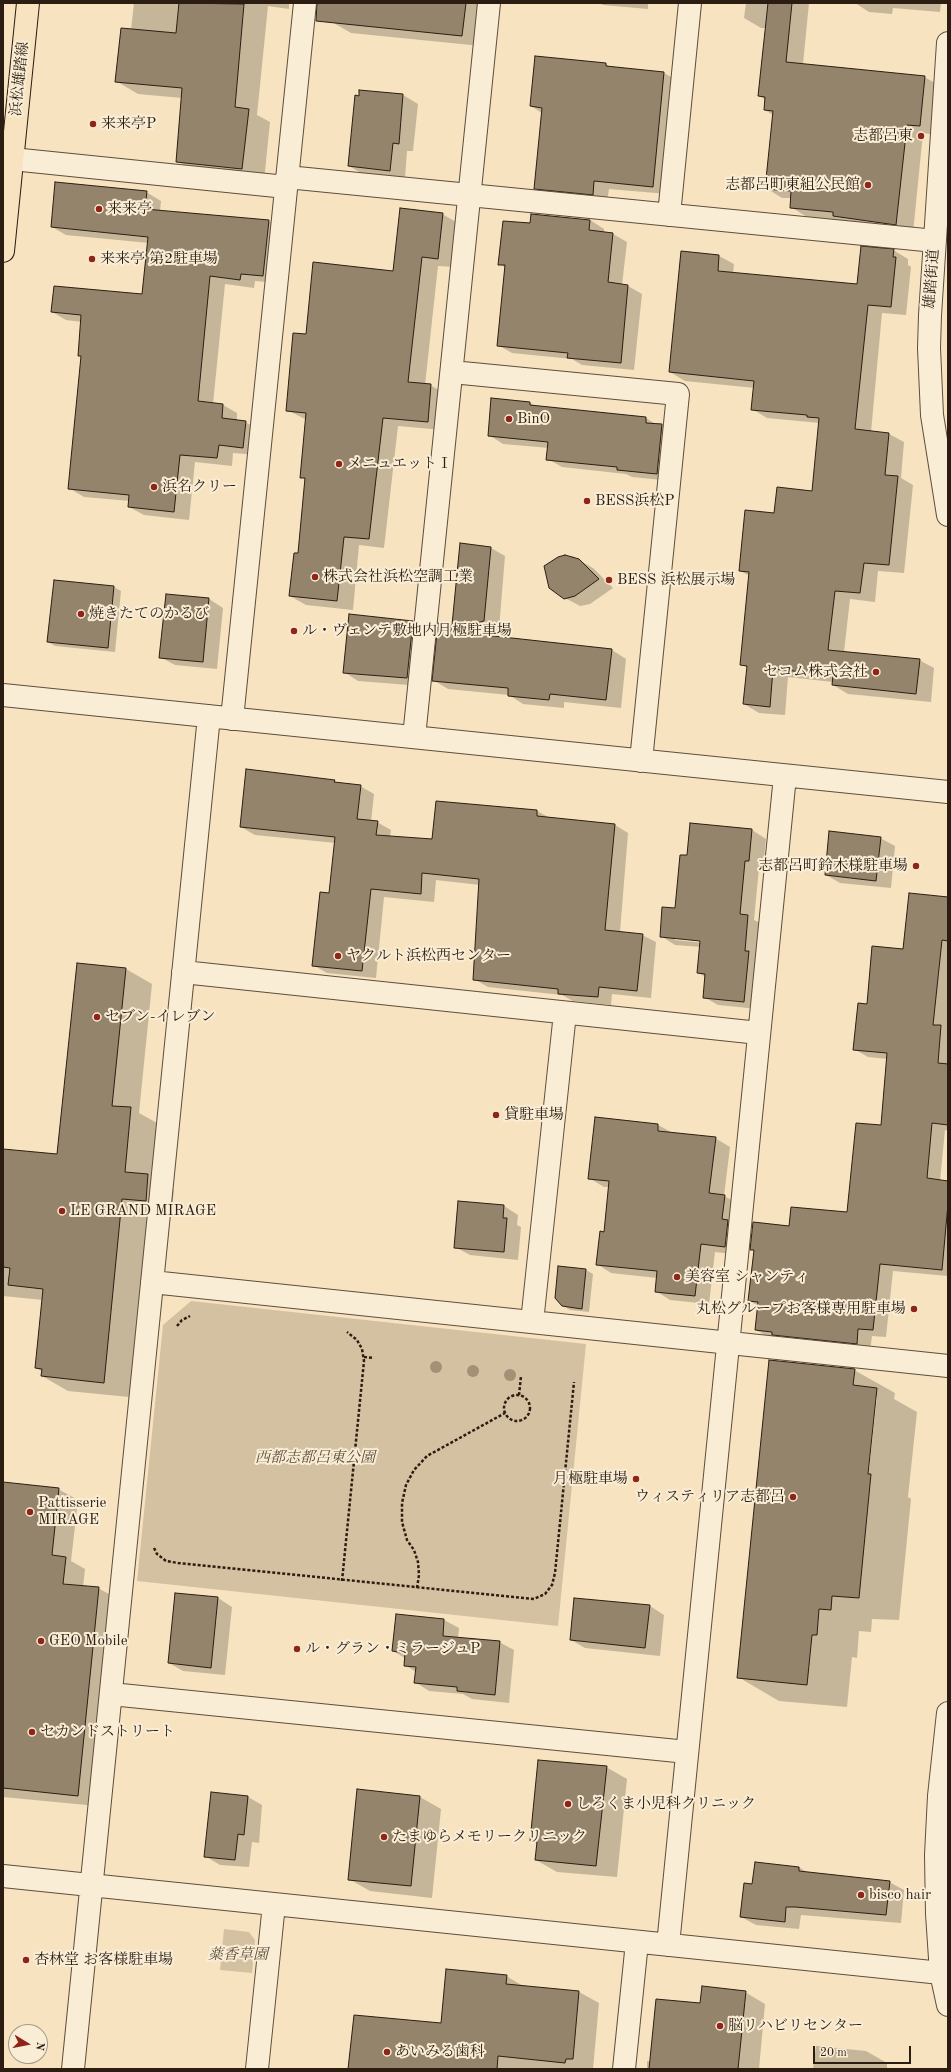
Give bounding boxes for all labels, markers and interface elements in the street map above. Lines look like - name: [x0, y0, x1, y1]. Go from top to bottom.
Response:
- street label: 浜松雄踏線: [7, 41, 33, 117]
- place label: 来来亭P: [101, 115, 156, 133]
- marker: 来来亭P: [88, 119, 98, 129]
- place label: 志都呂東: [853, 127, 913, 145]
- marker: 志都呂東: [916, 131, 926, 141]
- place label: 志都呂町東組公民館: [725, 176, 860, 194]
- marker: 志都呂町東組公民館: [863, 180, 873, 190]
- place label: 来来亭: [107, 200, 152, 218]
- marker: 来来亭: [94, 204, 104, 214]
- street label: 雄踏街道: [921, 248, 943, 310]
- place label: 来来亭 第2駐車場: [100, 250, 218, 268]
- marker: 来来亭 第2駐車場: [87, 254, 97, 264]
- place label: BinO: [517, 410, 550, 428]
- marker: BinO: [504, 414, 514, 424]
- place label: メニュエットⅠ: [347, 455, 452, 473]
- marker: メニュエットⅠ: [334, 459, 344, 469]
- place label: 浜名クリー: [162, 478, 237, 496]
- marker: 浜名クリー: [149, 482, 159, 492]
- place label: BESS浜松P: [595, 492, 674, 510]
- marker: BESS浜松P: [582, 496, 592, 506]
- place label: 株式会社浜松空調工業: [323, 568, 473, 586]
- place label: BESS 浜松展示場: [617, 571, 735, 589]
- marker: 株式会社浜松空調工業: [310, 572, 320, 582]
- marker: BESS 浜松展示場: [604, 575, 614, 585]
- place label: 焼きたてのかるび: [89, 605, 209, 623]
- marker: 焼きたてのかるび: [76, 609, 86, 619]
- place label: ル・ヴェンテ敷地内月極駐車場: [302, 622, 512, 640]
- marker: ル・ヴェンテ敷地内月極駐車場: [289, 626, 299, 636]
- place label: セコム株式会社: [763, 663, 868, 681]
- marker: セコム株式会社: [871, 667, 881, 677]
- place label: 志都呂町鈴木様駐車場: [758, 857, 908, 875]
- marker: 志都呂町鈴木様駐車場: [911, 861, 921, 871]
- place label: ヤクルト浜松西センター: [346, 947, 511, 965]
- marker: ヤクルト浜松西センター: [333, 951, 343, 961]
- place label: セブン-イレブン: [105, 1008, 216, 1026]
- marker: セブン-イレブン: [92, 1012, 102, 1022]
- place label: 貸駐車場: [504, 1106, 564, 1124]
- marker: 貸駐車場: [491, 1110, 501, 1120]
- place label: LE GRAND MIRAGE: [70, 1202, 216, 1220]
- marker: LE GRAND MIRAGE: [57, 1206, 67, 1216]
- place label: 美容室 シャンティ: [685, 1268, 809, 1286]
- marker: 美容室 シャンティ: [672, 1272, 682, 1282]
- place label: 丸松グループお客様専用駐車場: [696, 1300, 906, 1318]
- marker: 丸松グループお客様専用駐車場: [909, 1304, 919, 1314]
- park label: 西都志都呂東公園: [255, 1449, 375, 1467]
- place label: 月極駐車場: [553, 1470, 628, 1488]
- marker: 月極駐車場: [631, 1474, 641, 1484]
- place label: ウィスティリア志都呂: [635, 1488, 785, 1506]
- marker: ウィスティリア志都呂: [788, 1492, 798, 1502]
- place label: Pattisserie MIRAGE: [38, 1494, 107, 1529]
- marker: Pattisserie MIRAGE: [25, 1507, 35, 1517]
- place label: GEO Mobile: [49, 1632, 128, 1650]
- marker: GEO Mobile: [36, 1636, 46, 1646]
- place label: ル・グラン・ミラージュP: [305, 1640, 480, 1658]
- marker: ル・グラン・ミラージュP: [292, 1644, 302, 1654]
- place label: セカンドストリート: [40, 1723, 175, 1741]
- marker: セカンドストリート: [27, 1727, 37, 1737]
- place label: しろくま小児科クリニック: [576, 1795, 756, 1813]
- marker: しろくま小児科クリニック: [563, 1799, 573, 1809]
- place label: たまゆらメモリークリニック: [392, 1828, 587, 1846]
- marker: たまゆらメモリークリニック: [379, 1832, 389, 1842]
- place label: bisco hair: [869, 1886, 931, 1904]
- marker: bisco hair: [856, 1890, 866, 1900]
- park label: 薬香草園: [208, 1946, 268, 1964]
- place label: 杏林堂 お客様駐車場: [34, 1951, 173, 1969]
- marker: 杏林堂 お客様駐車場: [21, 1955, 31, 1965]
- place label: 脳リハビリセンター: [728, 2017, 863, 2035]
- marker: 脳リハビリセンター: [715, 2021, 725, 2031]
- north arrow: [8, 2024, 48, 2064]
- scale bar: [815, 2038, 913, 2064]
- text: N: [33, 2041, 45, 2051]
- place label: あいみる歯科: [395, 2043, 485, 2061]
- marker: あいみる歯科: [382, 2047, 392, 2057]
- text: 20 m: [820, 2047, 847, 2059]

